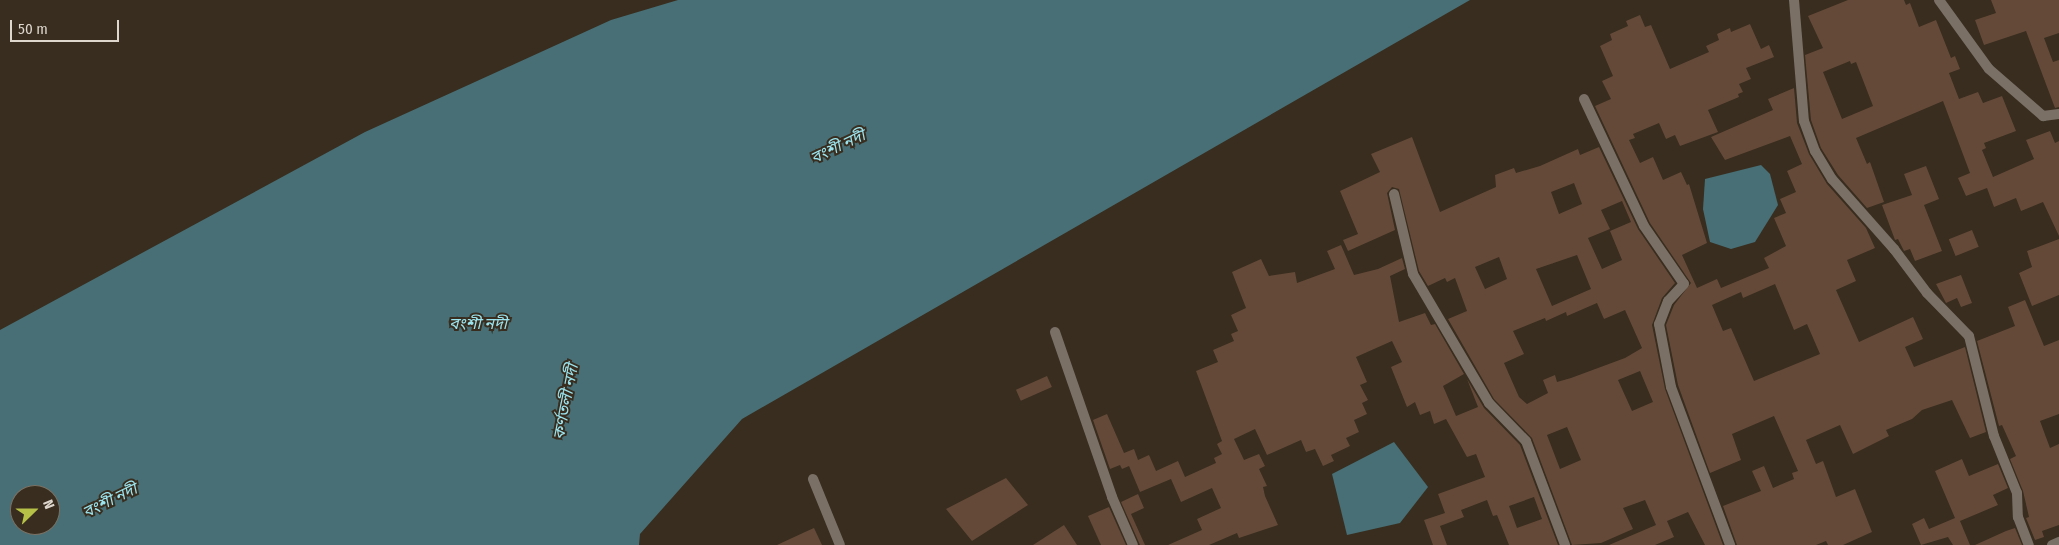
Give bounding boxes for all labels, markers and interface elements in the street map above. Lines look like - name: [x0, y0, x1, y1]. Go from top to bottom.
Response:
- scale bar: [12, 10, 121, 42]
- text: 50 m: [18, 20, 48, 38]
- water label: বংশী নদী: [808, 126, 868, 168]
- water label: বংশী নদী: [449, 314, 507, 334]
- water label: কর্ণতলী নদী: [549, 363, 583, 441]
- water label: বংশী নদী: [80, 480, 140, 522]
- north arrow: [10, 485, 60, 535]
- text: N: [39, 497, 58, 512]

